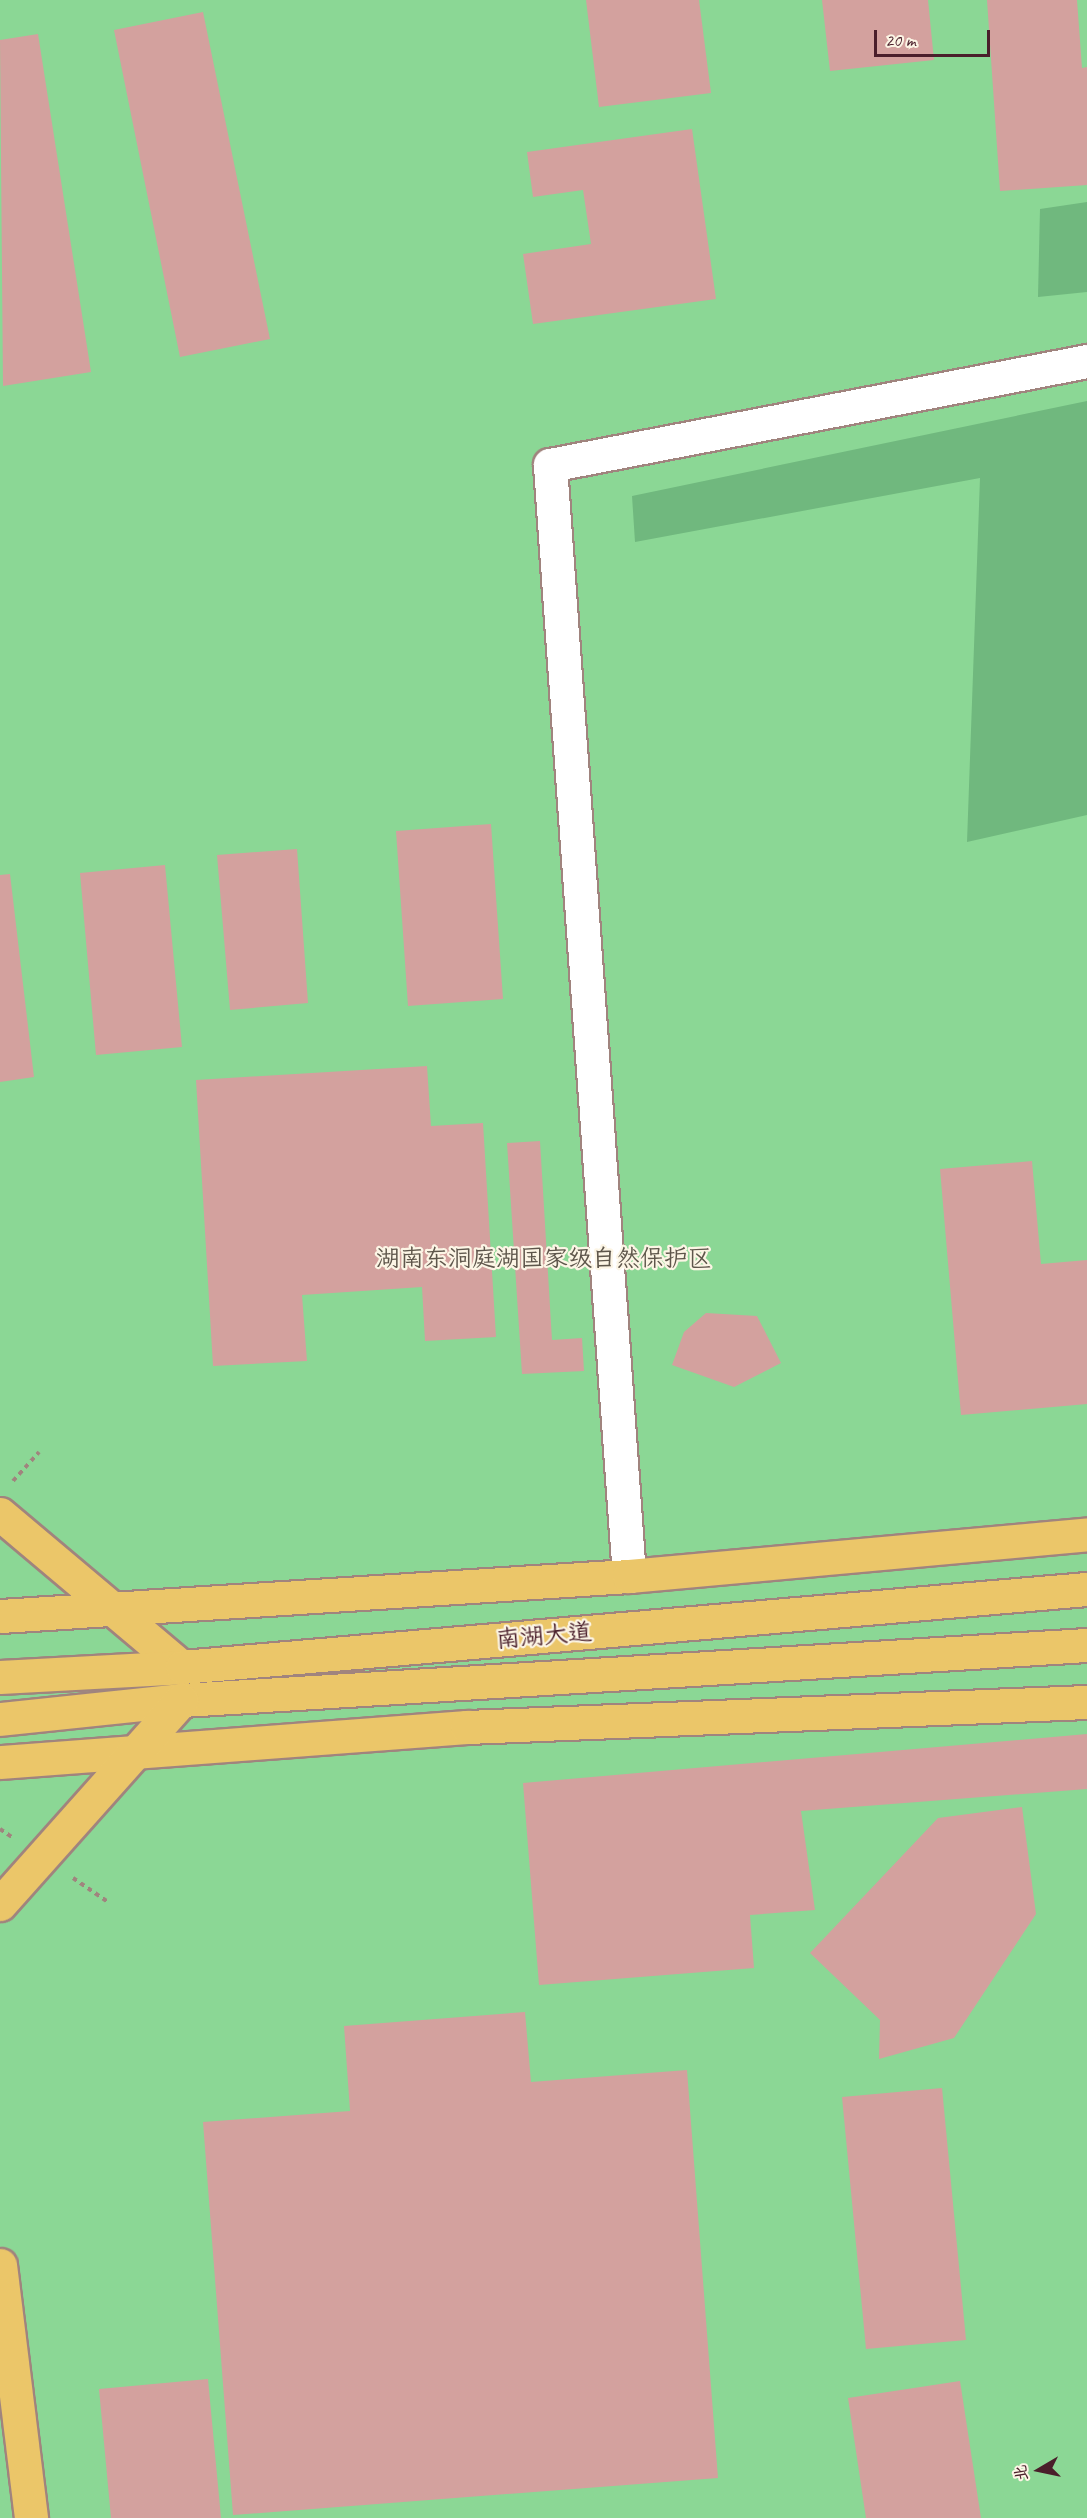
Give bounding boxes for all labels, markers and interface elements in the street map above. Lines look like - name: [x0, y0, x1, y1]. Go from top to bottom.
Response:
- scale bar: [877, 18, 992, 56]
- text: 20 m: [885, 29, 916, 51]
- park label: 湖南东洞庭湖国家级自然保护区: [376, 1245, 712, 1273]
- street label: 南湖大道: [495, 1617, 593, 1655]
- north arrow: [1009, 2440, 1069, 2500]
- text: 北: [1010, 2463, 1032, 2482]

